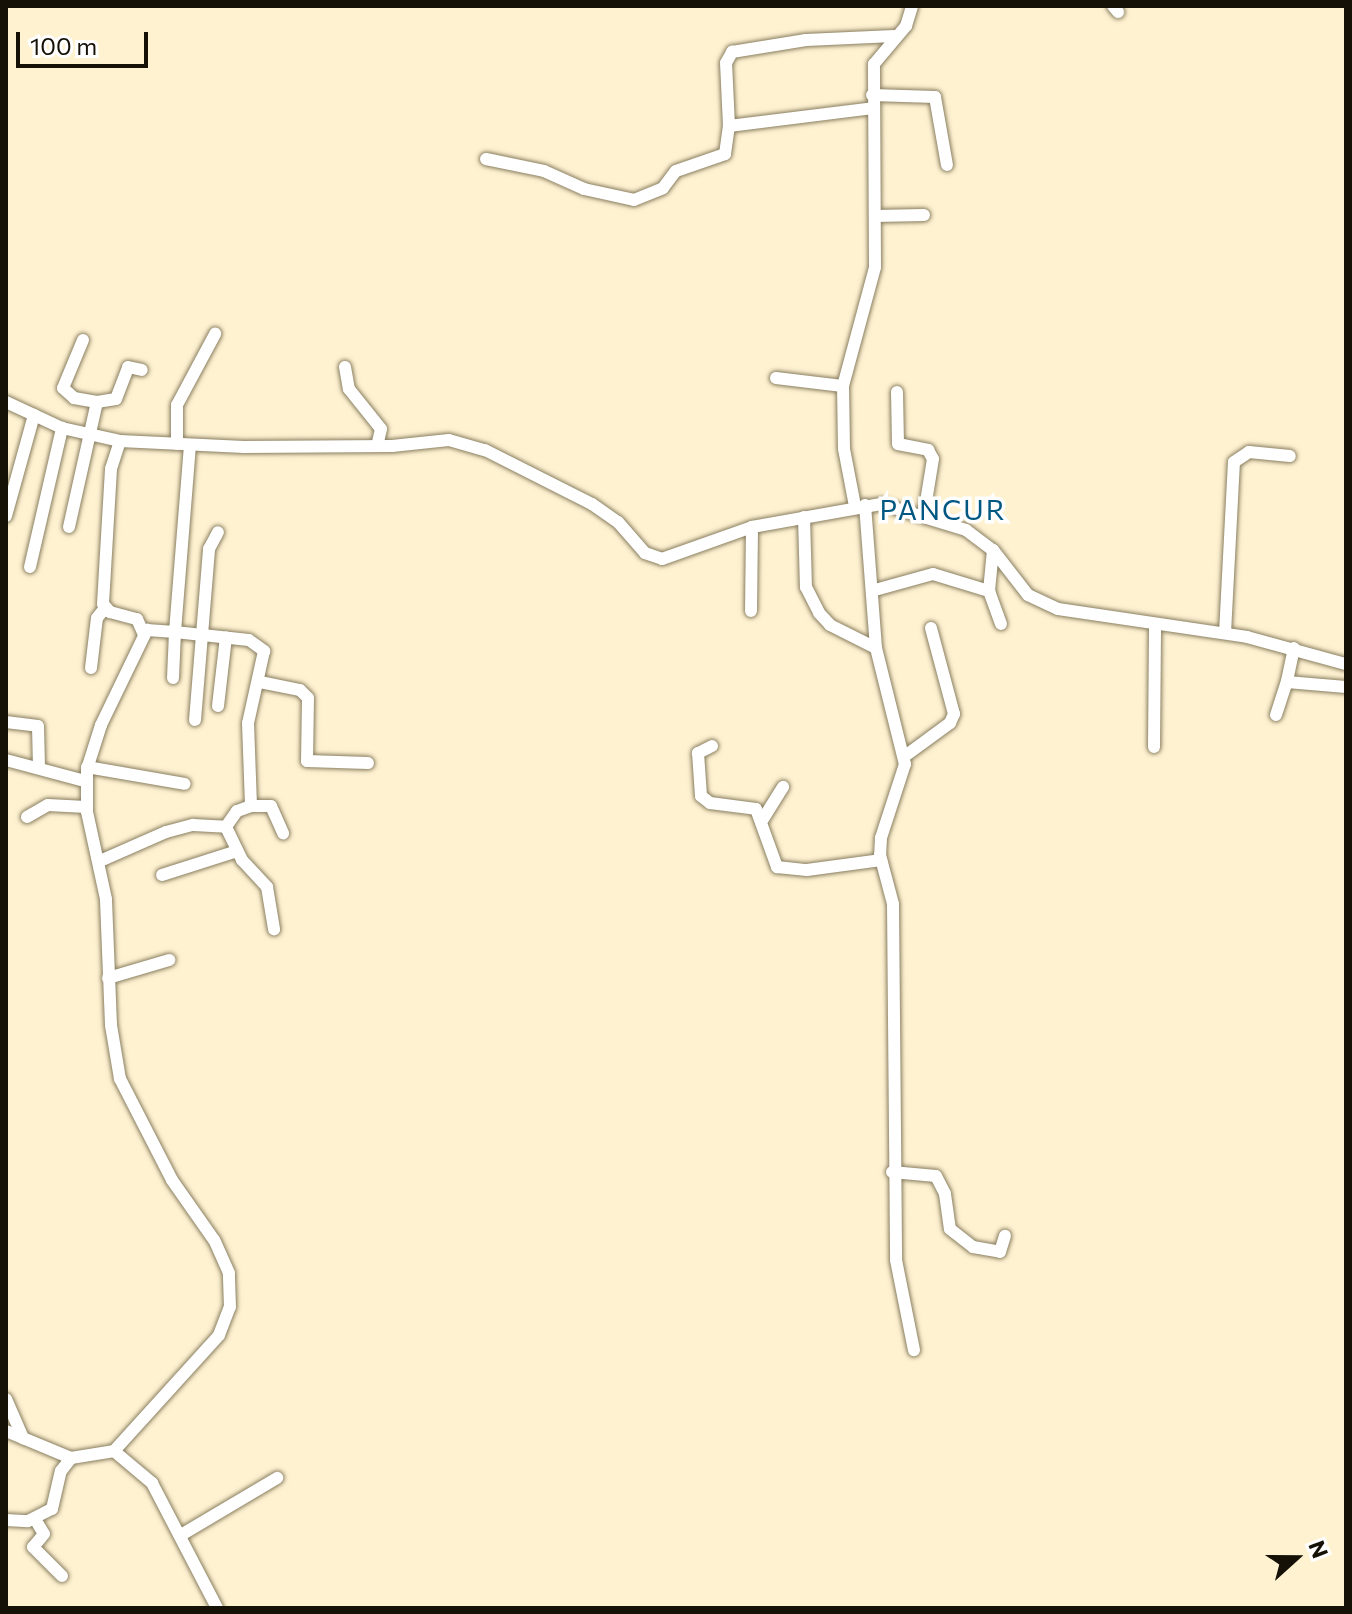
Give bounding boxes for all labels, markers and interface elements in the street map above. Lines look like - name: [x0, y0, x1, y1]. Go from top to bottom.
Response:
- scale bar: [20, 16, 152, 66]
- text: 100 m: [30, 31, 97, 60]
- district label: PANCUR: [880, 492, 1006, 526]
- north arrow: [1256, 1518, 1336, 1598]
- text: N: [1303, 1537, 1334, 1562]

